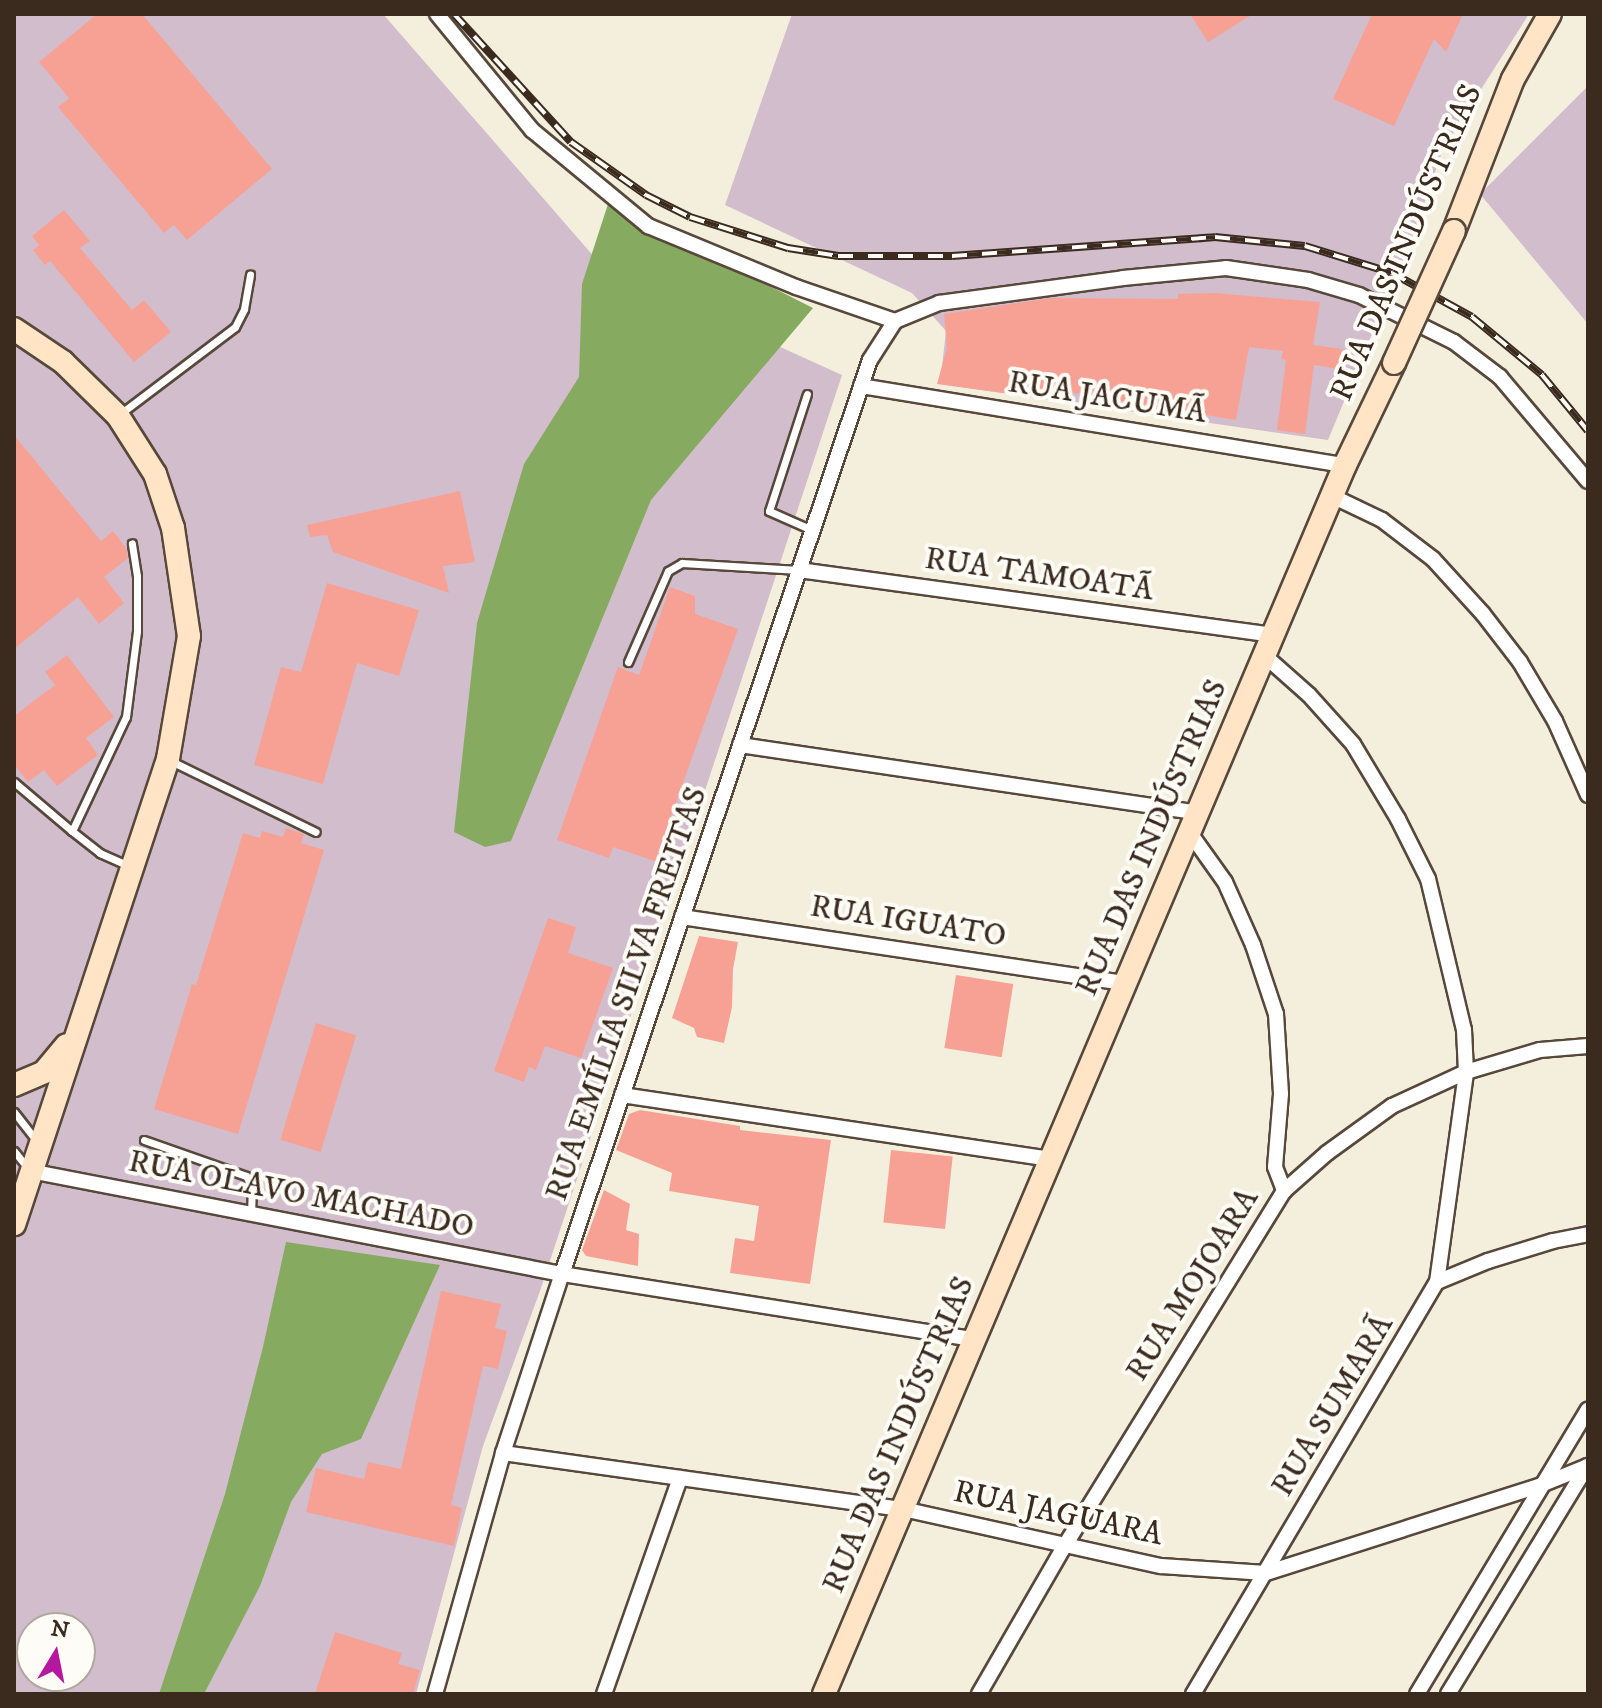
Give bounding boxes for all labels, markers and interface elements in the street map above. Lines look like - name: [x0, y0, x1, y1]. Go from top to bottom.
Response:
- street label: RUA DAS INDÚSTRIAS: [1323, 79, 1491, 407]
- street label: RUA JACUMÃ: [1005, 363, 1209, 433]
- street label: RUA TAMOATÃ: [922, 540, 1156, 610]
- street label: RUA DAS INDÚSTRIAS: [1068, 674, 1236, 1002]
- street label: RUA EMÍLIA SILVA FREITAS: [538, 782, 716, 1206]
- street label: RUA IGUATO: [807, 888, 1009, 956]
- street label: RUA OLAVO MACHADO: [125, 1143, 477, 1247]
- street label: RUA MOJOARA: [1118, 1182, 1268, 1388]
- street label: RUA DAS INDÚSTRIAS: [815, 1271, 983, 1599]
- street label: RUA SUMARÃ: [1264, 1308, 1402, 1504]
- street label: RUA JAGUARA: [950, 1473, 1166, 1555]
- north arrow: [16, 1612, 96, 1692]
- text: N: [49, 1615, 71, 1645]

